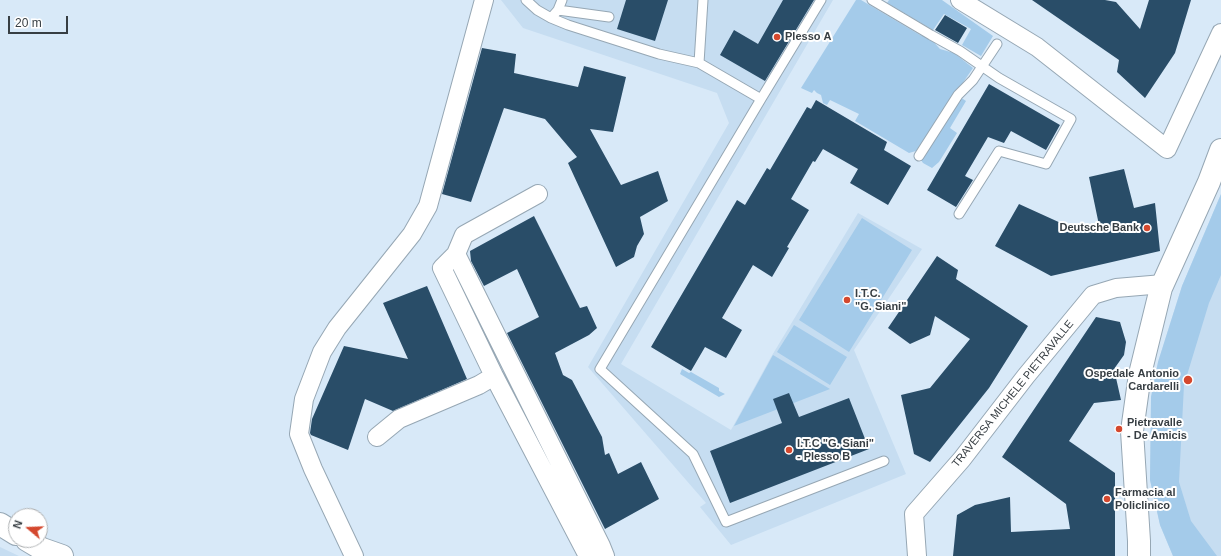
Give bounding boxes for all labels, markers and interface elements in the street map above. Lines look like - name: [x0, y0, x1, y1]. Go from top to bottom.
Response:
- scale bar: [10, 8, 70, 34]
- text: 20 m: [15, 16, 42, 30]
- place label: Plesso A: [785, 30, 831, 44]
- marker: Plesso A: [772, 32, 782, 42]
- place label: Deutsche Bank: [1060, 221, 1139, 235]
- marker: Deutsche Bank: [1142, 223, 1152, 233]
- place label: I.T.C. "G. Siani": [855, 287, 906, 313]
- marker: I.T.C. "G. Siani": [842, 295, 852, 305]
- street label: TRAVERSA MICHELE PIETRAVALLE: [949, 318, 1077, 470]
- place label: Ospedale Antonio Cardarelli: [1085, 367, 1179, 393]
- marker: Ospedale Antonio Cardarelli: [1182, 374, 1194, 386]
- place label: Pietravalle - De Amicis: [1127, 416, 1187, 442]
- marker: Pietravalle - De Amicis: [1114, 424, 1124, 434]
- place label: I.T.C "G. Siani" - Plesso B: [797, 437, 874, 463]
- marker: I.T.C "G. Siani" - Plesso B: [784, 445, 794, 455]
- place label: Farmacia al Policlinico: [1115, 486, 1176, 512]
- marker: Farmacia al Policlinico: [1102, 494, 1112, 504]
- north arrow: [8, 508, 48, 548]
- text: N: [11, 519, 25, 530]

